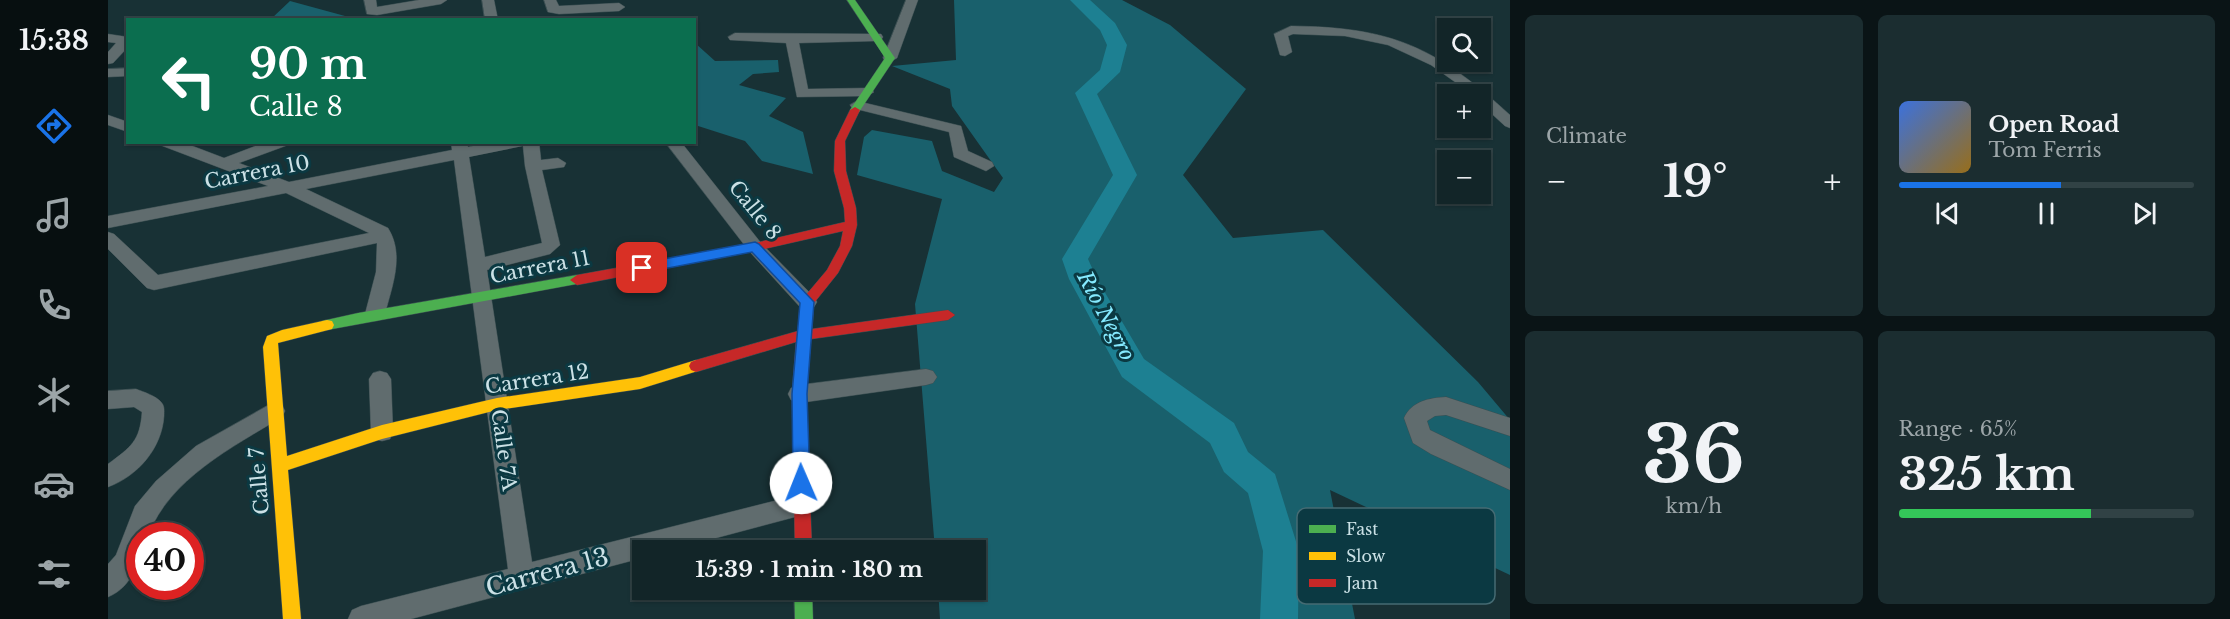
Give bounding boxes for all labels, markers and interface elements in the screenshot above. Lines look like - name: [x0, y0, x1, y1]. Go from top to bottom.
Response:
- map controls: [1437, 18, 1491, 204]
- button: search: [1437, 18, 1491, 72]
- text: 15:38: [19, 24, 89, 57]
- text: 90 m: [249, 38, 367, 90]
- icon: left: [150, 42, 228, 120]
- button: +: [1437, 84, 1491, 138]
- text: Calle 8: [249, 90, 343, 123]
- icon: directions: [33, 105, 75, 147]
- text: Open Road: [1989, 111, 2119, 138]
- text: Climate: [1546, 124, 1627, 148]
- text: Tom Ferris: [1989, 138, 2102, 162]
- street label: Carrera 10: [202, 150, 312, 194]
- button: −: [1437, 150, 1491, 204]
- text: 19°: [1663, 153, 1728, 209]
- text: −: [1546, 161, 1567, 202]
- text: +: [1823, 161, 1841, 202]
- street label: Calle 8: [724, 175, 786, 245]
- icon: music: [33, 194, 75, 236]
- icon: previous: [1931, 197, 1964, 230]
- icon: pause: [2030, 197, 2063, 230]
- icon: next: [2128, 197, 2161, 230]
- pin: [616, 242, 667, 293]
- street label: Carrera 11: [488, 246, 592, 288]
- icon: arrive: [625, 251, 658, 284]
- water label: Río Negro: [1071, 266, 1140, 365]
- icon: phone: [33, 284, 75, 326]
- street label: Carrera 12: [483, 359, 591, 399]
- icon: climate: [33, 374, 75, 416]
- text: 36: [1643, 406, 1745, 503]
- street label: Calle 7A: [486, 408, 522, 493]
- text: Range · 65%: [1899, 417, 2017, 441]
- street label: Calle 7: [244, 445, 274, 516]
- text: 325 km: [1899, 446, 2075, 502]
- position arrow: [769, 451, 833, 515]
- icon: car: [33, 463, 75, 505]
- text: km/h: [1665, 494, 1722, 518]
- legend: [1297, 508, 1495, 604]
- text: Fast: [1346, 519, 1378, 539]
- speed limit sign: 40: [126, 522, 204, 600]
- street label: Carrera 13: [482, 542, 612, 602]
- text: Slow: [1346, 546, 1386, 566]
- icon: filters: [33, 553, 75, 595]
- text: 15:39 · 1 min · 180 m: [695, 556, 923, 583]
- text: Jam: [1344, 573, 1378, 593]

